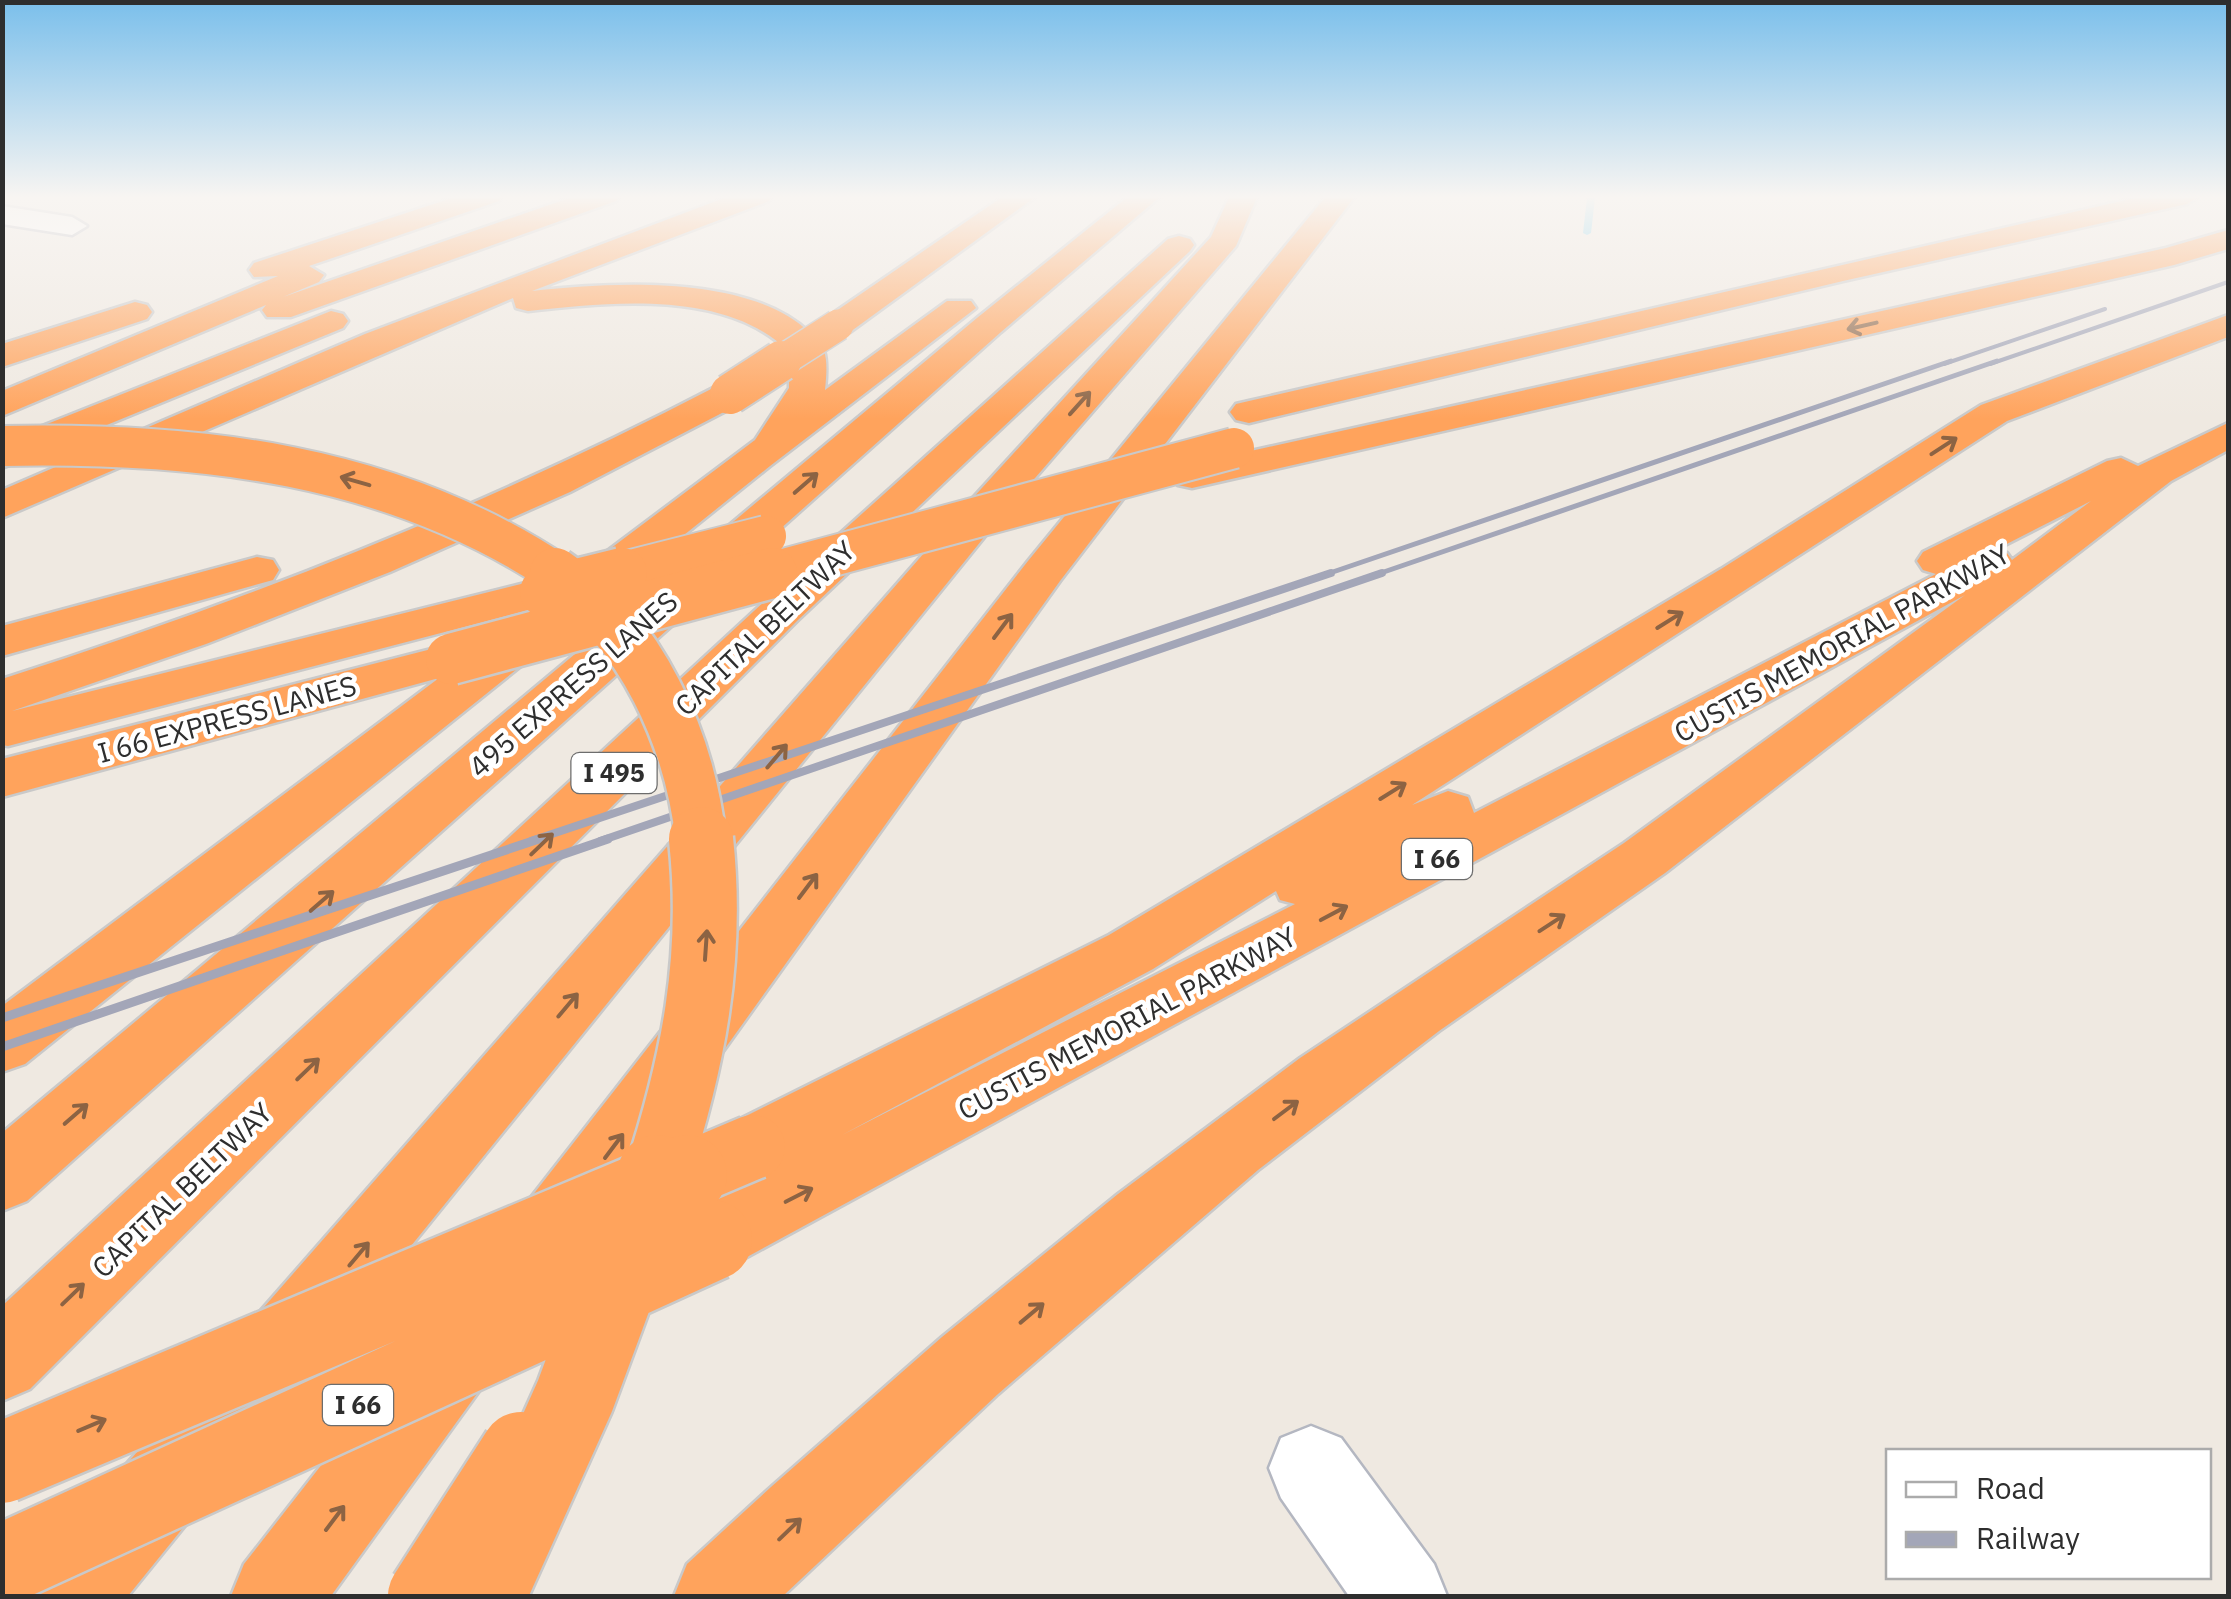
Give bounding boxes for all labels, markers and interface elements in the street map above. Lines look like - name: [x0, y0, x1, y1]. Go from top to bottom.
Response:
- one-way arrow: [1846, 318, 1878, 336]
- one-way arrow: [1068, 391, 1091, 416]
- one-way arrow: [1929, 435, 1957, 456]
- one-way arrow: [340, 470, 371, 489]
- one-way arrow: [793, 471, 818, 494]
- street label: CAPITAL BELTWAY: [667, 532, 863, 723]
- street label: CUSTIS MEMORIAL PARKWAY: [1667, 534, 2017, 750]
- street label: 495 EXPRESS LANES: [460, 583, 685, 785]
- one-way arrow: [1655, 610, 1684, 631]
- one-way arrow: [993, 613, 1014, 640]
- street label: I 66 EXPRESS LANES: [93, 666, 360, 771]
- one-way arrow: [766, 744, 788, 770]
- road number: I 495: [572, 753, 656, 793]
- one-way arrow: [1378, 781, 1407, 801]
- one-way arrow: [529, 832, 553, 856]
- road number: I 66: [1402, 839, 1472, 879]
- one-way arrow: [798, 873, 819, 900]
- one-way arrow: [309, 890, 334, 913]
- one-way arrow: [1318, 903, 1348, 922]
- one-way arrow: [1537, 913, 1565, 934]
- street label: CUSTIS MEMORIAL PARKWAY: [951, 917, 1303, 1128]
- one-way arrow: [697, 929, 716, 961]
- one-way arrow: [557, 993, 579, 1019]
- one-way arrow: [295, 1058, 320, 1082]
- street label: CAPITAL BELTWAY: [84, 1094, 280, 1285]
- one-way arrow: [1272, 1099, 1299, 1120]
- one-way arrow: [63, 1103, 88, 1126]
- one-way arrow: [603, 1133, 624, 1160]
- one-way arrow: [784, 1185, 813, 1204]
- one-way arrow: [347, 1242, 370, 1267]
- one-way arrow: [60, 1283, 85, 1306]
- one-way arrow: [1019, 1301, 1044, 1324]
- road number: I 66: [323, 1385, 393, 1425]
- one-way arrow: [76, 1415, 107, 1433]
- legend: [1886, 1449, 2211, 1579]
- text: Road: [1976, 1468, 2045, 1507]
- one-way arrow: [324, 1505, 345, 1532]
- one-way arrow: [777, 1517, 801, 1541]
- text: Railway: [1976, 1518, 2080, 1557]

